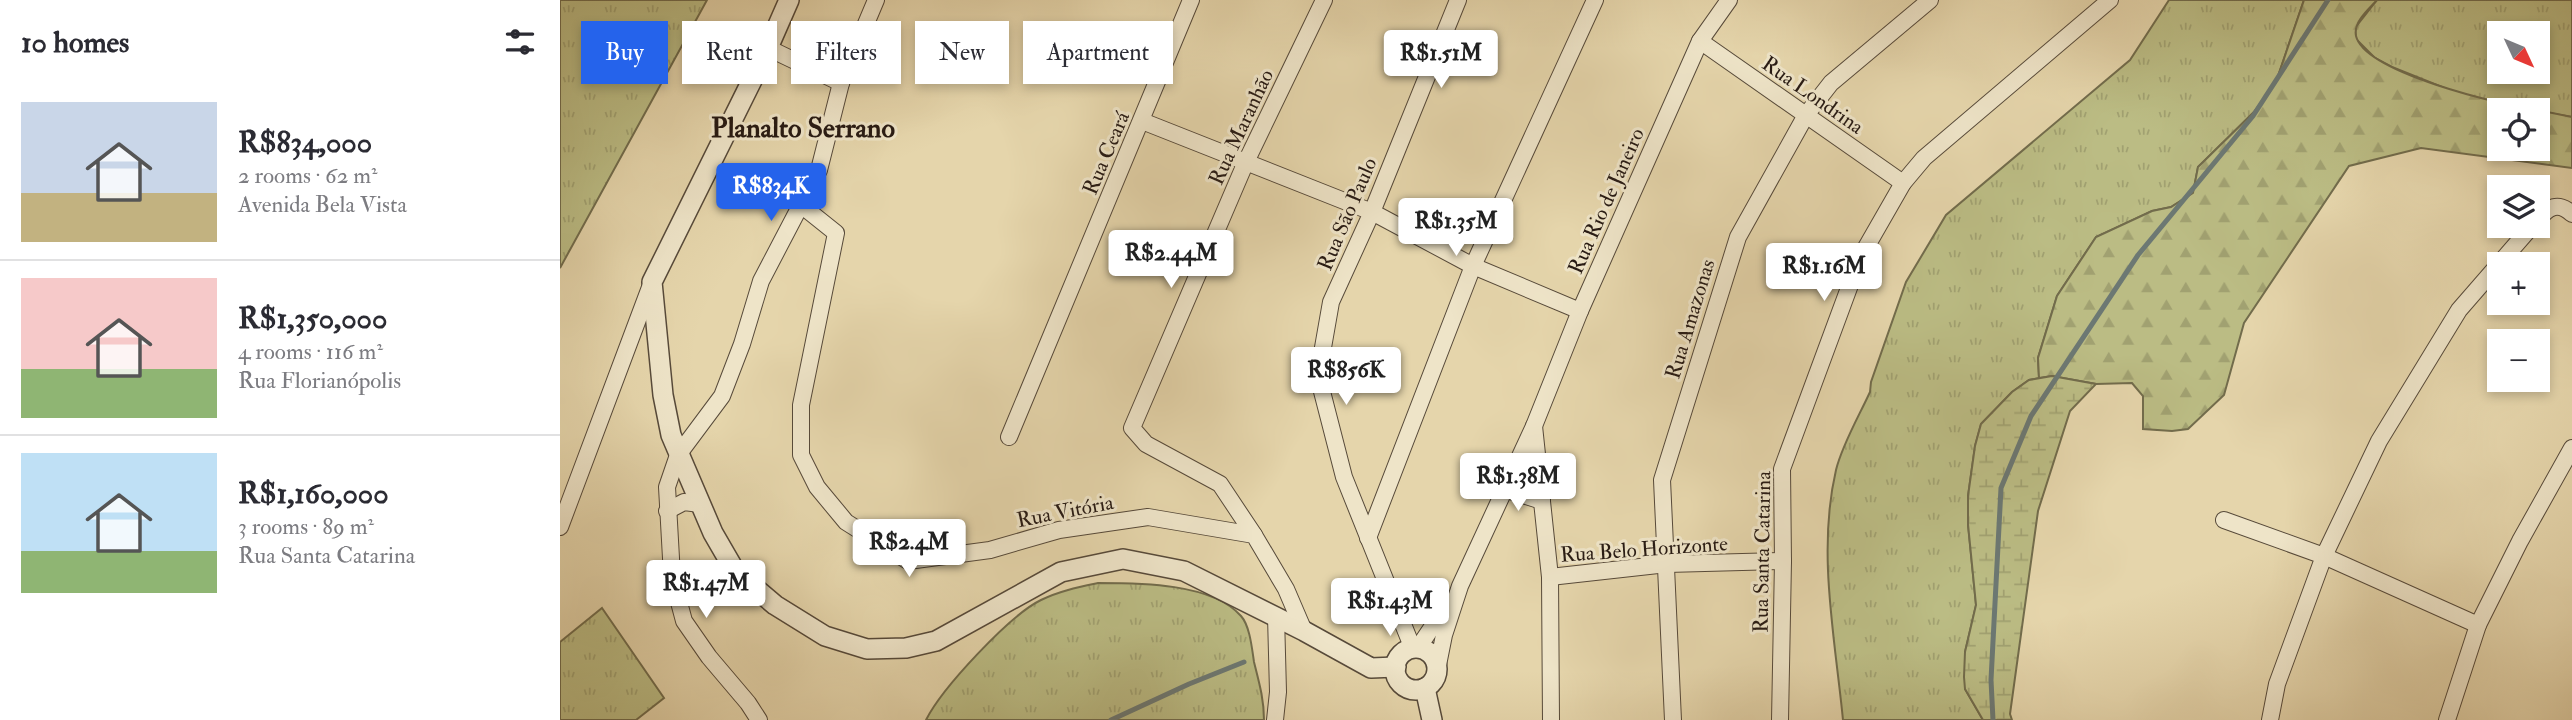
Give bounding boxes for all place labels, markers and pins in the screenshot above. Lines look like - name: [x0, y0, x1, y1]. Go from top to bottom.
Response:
- pin: R$1.51M: [1376, 31, 1506, 90]
- pin: R$834K: [714, 164, 828, 223]
- pin: R$1.35M: [1391, 198, 1521, 258]
- pin: R$2.44M: [1106, 230, 1236, 290]
- pin: R$1.16M: [1759, 244, 1889, 303]
- pin: R$856K: [1289, 348, 1403, 407]
- pin: R$1.38M: [1453, 454, 1583, 513]
- pin: R$2.4M: [852, 520, 966, 579]
- pin: R$1.47M: [641, 560, 771, 620]
- pin: R$1.43M: [1325, 578, 1455, 638]

